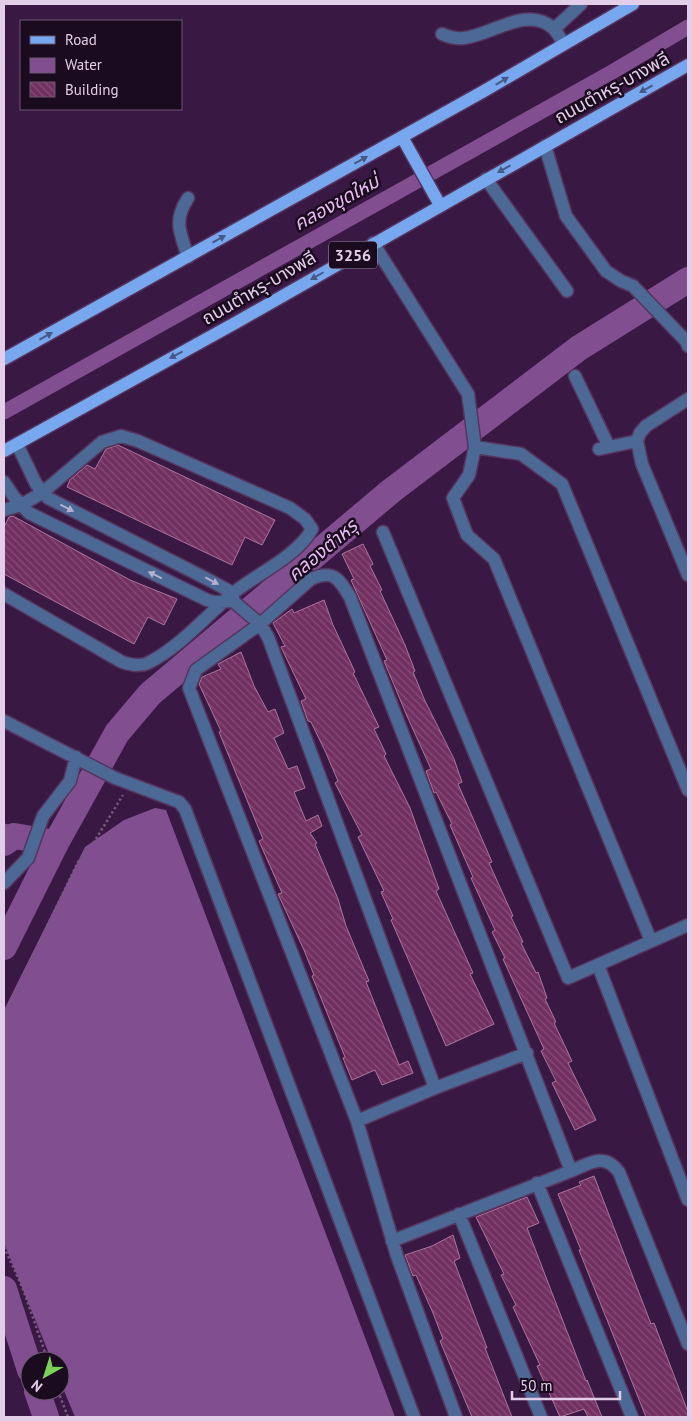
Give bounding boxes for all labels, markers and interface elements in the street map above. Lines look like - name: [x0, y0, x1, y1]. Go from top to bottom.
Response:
- legend: [20, 20, 182, 110]
- text: Road: [65, 30, 97, 49]
- street label: ถนนตำหรุ-บางพลี: [550, 46, 673, 129]
- text: Water: [65, 55, 102, 74]
- one-way arrow: [496, 76, 509, 85]
- text: Building: [65, 80, 119, 99]
- one-way arrow: [639, 85, 652, 94]
- one-way arrow: [353, 156, 368, 164]
- one-way arrow: [497, 165, 511, 173]
- water label: คลองขุดใหม่: [289, 167, 386, 235]
- one-way arrow: [212, 235, 225, 244]
- road number: 3256: [329, 242, 377, 268]
- street label: ถนนตำหรุ-บางพลี: [198, 246, 320, 330]
- one-way arrow: [311, 271, 324, 280]
- one-way arrow: [40, 331, 53, 340]
- one-way arrow: [168, 351, 183, 359]
- one-way arrow: [60, 504, 74, 512]
- water label: คลองตำหรุ: [282, 513, 363, 586]
- one-way arrow: [148, 571, 162, 579]
- one-way arrow: [204, 577, 219, 585]
- north arrow: [20, 1351, 70, 1401]
- scale bar: [512, 1368, 620, 1400]
- text: N: [28, 1376, 46, 1396]
- text: 50 m: [520, 1376, 553, 1395]

